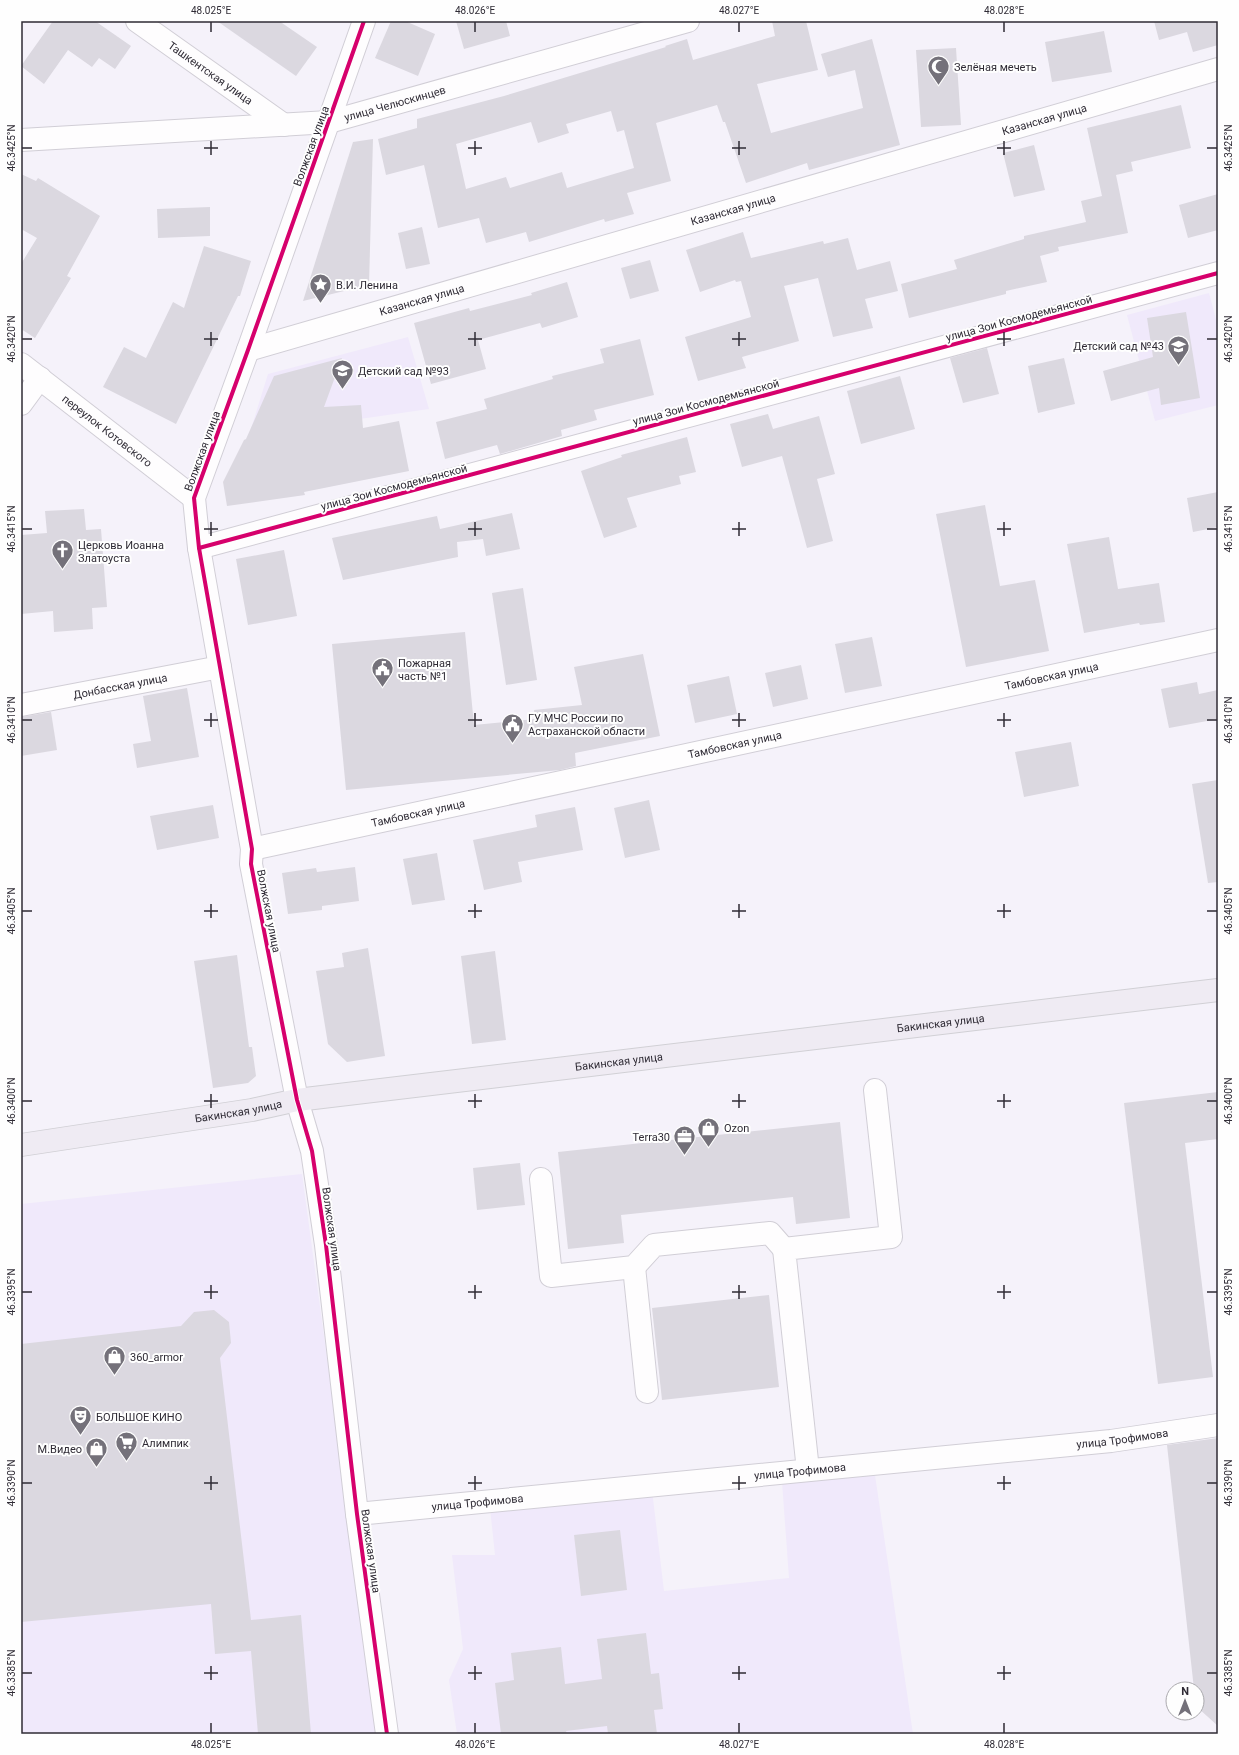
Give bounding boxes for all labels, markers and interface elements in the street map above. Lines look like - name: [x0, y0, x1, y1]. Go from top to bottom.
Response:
- text: 48.025°E: [191, 5, 231, 16]
- text: 48.026°E: [455, 5, 495, 16]
- text: 48.027°E: [719, 5, 759, 16]
- text: 48.028°E: [984, 5, 1024, 16]
- street label: Ташкентская улица: [165, 39, 255, 108]
- mosque icon: Зелёная мечеть: [926, 54, 952, 87]
- place label: Зелёная мечеть: [954, 61, 1037, 74]
- street label: улица Челюскинцев: [343, 83, 447, 124]
- street label: Казанская улица: [1000, 101, 1088, 138]
- street label: Волжская улица: [291, 104, 332, 188]
- text: 46.3425°N: [6, 124, 17, 172]
- text: 46.3425°N: [1223, 124, 1234, 172]
- street label: Казанская улица: [689, 192, 777, 228]
- place icon: В.И. Ленина: [307, 272, 333, 305]
- place label: В.И. Ленина: [336, 279, 398, 292]
- street label: Казанская улица: [378, 282, 466, 319]
- street label: улица Зои Космодемьянской: [945, 293, 1094, 344]
- text: 46.3420°N: [6, 315, 17, 363]
- text: 46.3420°N: [1223, 315, 1234, 363]
- school or university icon: Детский сад №43: [1166, 333, 1192, 366]
- place label: Детский сад №43: [1073, 340, 1164, 353]
- school or university icon: Детский сад №93: [330, 358, 356, 391]
- place label: Детский сад №93: [358, 365, 449, 378]
- street label: улица Зои Космодемьянской: [632, 377, 781, 428]
- street label: переулок Котовского: [59, 392, 154, 470]
- street label: Волжская улица: [182, 409, 223, 493]
- street label: улица Зои Космодемьянской: [320, 462, 469, 513]
- text: 46.3415°N: [6, 505, 17, 553]
- text: 46.3415°N: [1223, 505, 1234, 553]
- church icon: Церковь Иоанна Златоуста: [50, 538, 76, 571]
- place label: Церковь Иоанна Златоуста: [78, 539, 164, 565]
- public building icon: Пожарная часть №1: [369, 656, 395, 689]
- place label: Пожарная часть №1: [398, 657, 451, 683]
- street label: Тамбовская улица: [1004, 660, 1100, 693]
- street label: Донбасская улица: [72, 671, 168, 702]
- text: 46.3410°N: [6, 696, 17, 744]
- text: 46.3410°N: [1223, 696, 1234, 744]
- public building icon: ГУ МЧС России по Астраханской области: [500, 711, 526, 744]
- place label: ГУ МЧС России по Астраханской области: [528, 712, 645, 738]
- street label: Тамбовская улица: [687, 729, 783, 761]
- street label: Тамбовская улица: [370, 797, 466, 830]
- street label: Волжская улица: [254, 868, 283, 954]
- text: 46.3405°N: [6, 887, 17, 935]
- text: 46.3405°N: [1223, 887, 1234, 935]
- street label: Бакинская улица: [896, 1012, 985, 1035]
- street label: Бакинская улица: [574, 1050, 664, 1074]
- text: 46.3400°N: [6, 1077, 17, 1125]
- text: 46.3400°N: [1223, 1077, 1234, 1125]
- street label: Бакинская улица: [194, 1098, 283, 1126]
- shop icon: Ozon: [695, 1115, 721, 1148]
- place label: Ozon: [724, 1122, 749, 1135]
- office icon: Terra30: [672, 1124, 698, 1157]
- place label: Terra30: [633, 1131, 670, 1144]
- street label: Волжская улица: [319, 1186, 344, 1272]
- text: 46.3395°N: [6, 1268, 17, 1316]
- text: 46.3395°N: [1223, 1268, 1234, 1316]
- shop icon: 360_armor: [101, 1344, 127, 1377]
- place label: 360_armor: [130, 1351, 183, 1364]
- theatre icon: БОЛЬШОЕ КИНО: [68, 1404, 94, 1437]
- place label: БОЛЬШОЕ КИНО: [96, 1411, 182, 1424]
- street label: улица Трофимова: [1076, 1427, 1169, 1451]
- supermarket icon: Алимпик: [114, 1430, 140, 1463]
- shop icon: М.Видео: [84, 1436, 110, 1469]
- place label: Алимпик: [142, 1437, 189, 1450]
- place label: М.Видео: [38, 1443, 82, 1456]
- text: 46.3390°N: [6, 1459, 17, 1507]
- text: 46.3390°N: [1223, 1459, 1234, 1507]
- street label: улица Трофимова: [753, 1461, 847, 1483]
- street label: улица Трофимова: [431, 1492, 524, 1514]
- street label: Волжская улица: [358, 1508, 383, 1594]
- text: 46.3385°N: [6, 1649, 17, 1697]
- text: 46.3385°N: [1223, 1649, 1234, 1697]
- north arrow: [1165, 1681, 1205, 1721]
- text: N: [1181, 1685, 1189, 1698]
- text: 48.025°E: [191, 1739, 231, 1750]
- text: 48.026°E: [455, 1739, 495, 1750]
- text: 48.027°E: [719, 1739, 759, 1750]
- text: 48.028°E: [984, 1739, 1024, 1750]

